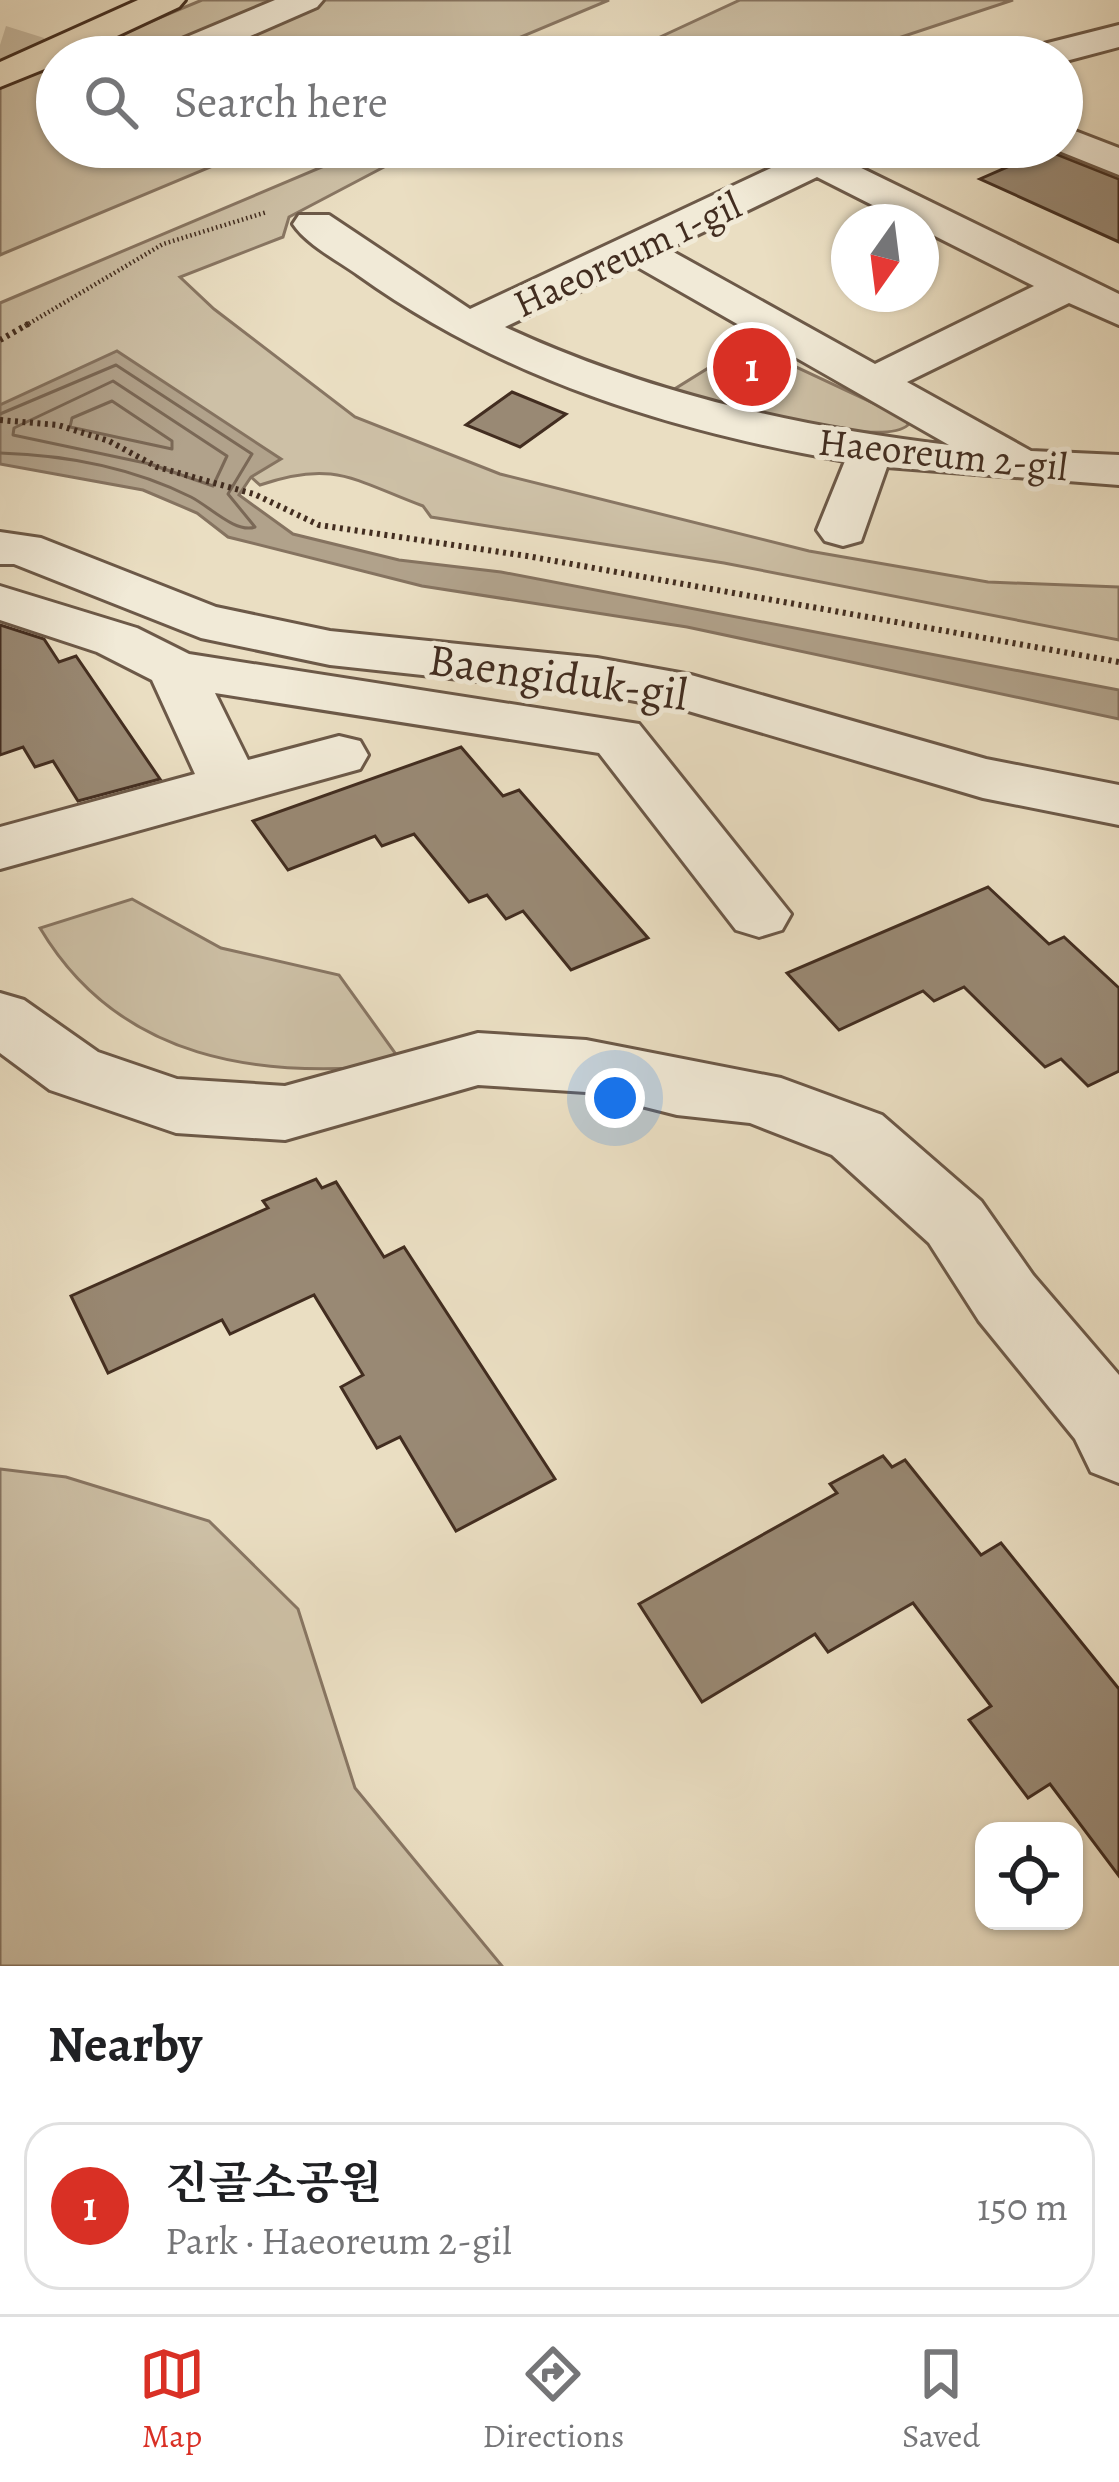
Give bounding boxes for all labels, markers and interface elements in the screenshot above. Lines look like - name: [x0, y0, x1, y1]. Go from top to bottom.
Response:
- search box: [36, 36, 1083, 168]
- icon: search: [78, 69, 144, 135]
- text: Search here: [174, 71, 388, 133]
- street label: Haeoreum 1-gil: [505, 178, 749, 330]
- north arrow: [831, 204, 939, 312]
- pin: 1: [713, 322, 791, 412]
- street label: Haeoreum 2-gil: [816, 415, 1070, 493]
- street label: Baengiduk-gil: [425, 628, 691, 726]
- your location: [585, 1068, 645, 1128]
- map controls: [975, 1822, 1083, 1930]
- button: locate: [975, 1822, 1083, 1930]
- text: Nearby: [48, 2009, 202, 2079]
- text: 진골소공원: [165, 2152, 382, 2214]
- text: 1: [83, 2180, 97, 2233]
- text: 150 m: [977, 2180, 1068, 2233]
- text: Park · Haeoreum 2-gil: [165, 2214, 512, 2267]
- tab: Map: [139, 2341, 205, 2458]
- tab: Directions: [483, 2341, 624, 2458]
- tab: Saved: [902, 2341, 980, 2458]

